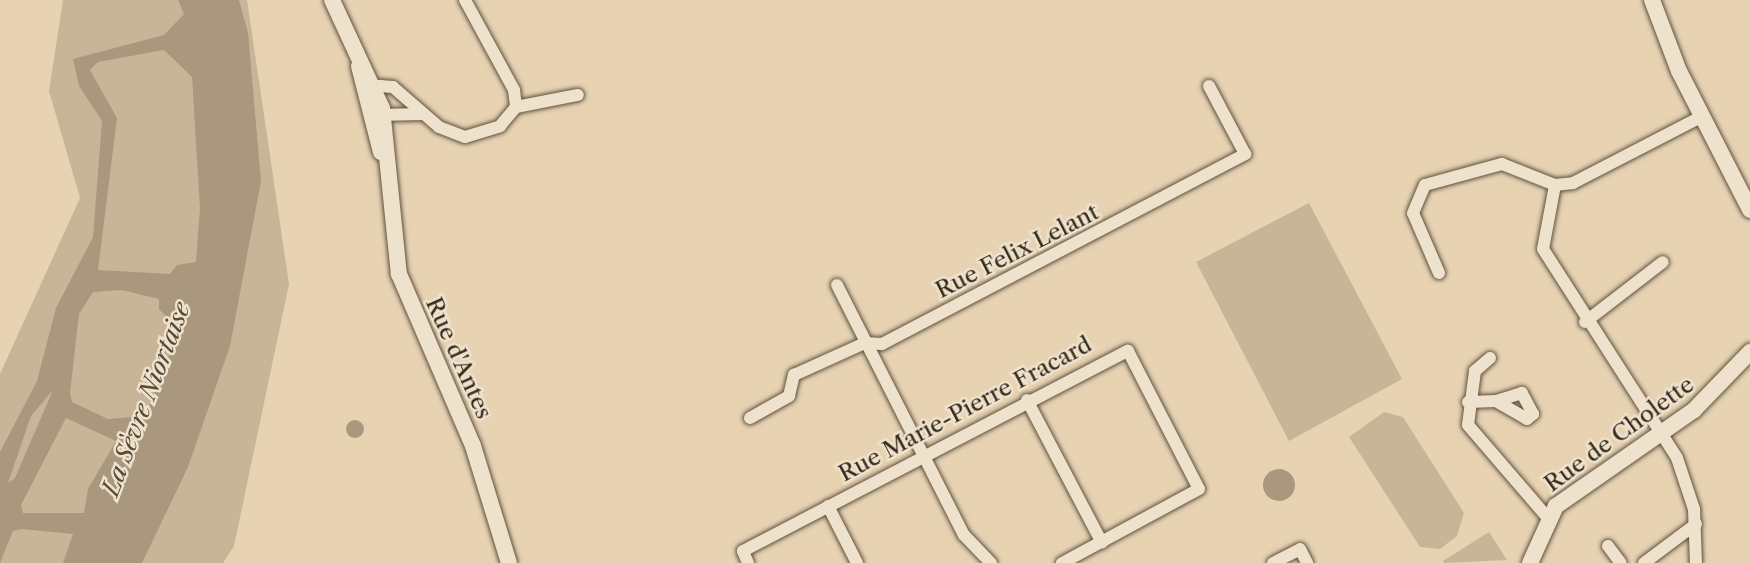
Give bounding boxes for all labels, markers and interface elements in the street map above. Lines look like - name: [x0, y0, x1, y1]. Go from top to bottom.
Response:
- street label: Rue Felix Lelant: [931, 198, 1103, 304]
- street label: Rue d'Antes: [420, 293, 498, 423]
- water label: La Sèvre Niortaise: [96, 298, 196, 500]
- street label: Rue Marie-Pierre Fracard: [834, 331, 1096, 487]
- street label: Rue de Cholette: [1539, 370, 1699, 498]

